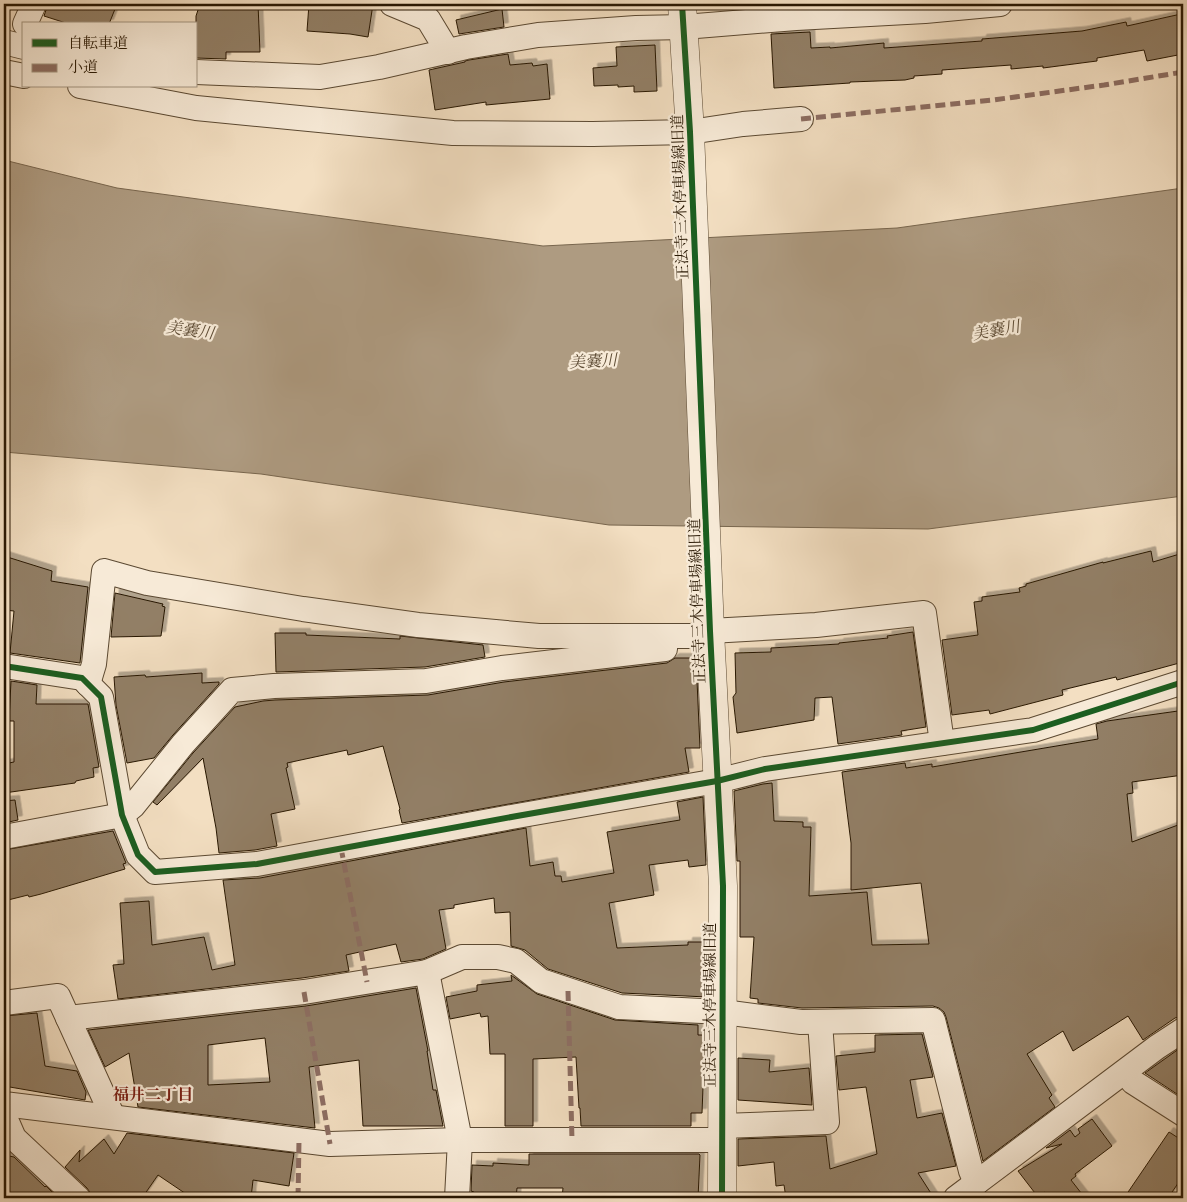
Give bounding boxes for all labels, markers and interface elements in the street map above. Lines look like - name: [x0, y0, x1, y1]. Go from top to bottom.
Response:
- legend: [22, 22, 198, 88]
- text: 自転車道: [68, 34, 128, 52]
- text: 小道: [68, 58, 98, 76]
- street label: 正法寺三木停車場線旧道: [668, 114, 692, 280]
- water label: 美嚢川: [971, 316, 1023, 344]
- water label: 美嚢川: [165, 317, 217, 343]
- water label: 美嚢川: [569, 350, 619, 372]
- street label: 正法寺三木停車場線旧道: [685, 518, 709, 684]
- street label: 正法寺三木停車場線旧道: [701, 922, 719, 1088]
- district label: 福井二丁目: [112, 1085, 193, 1104]

